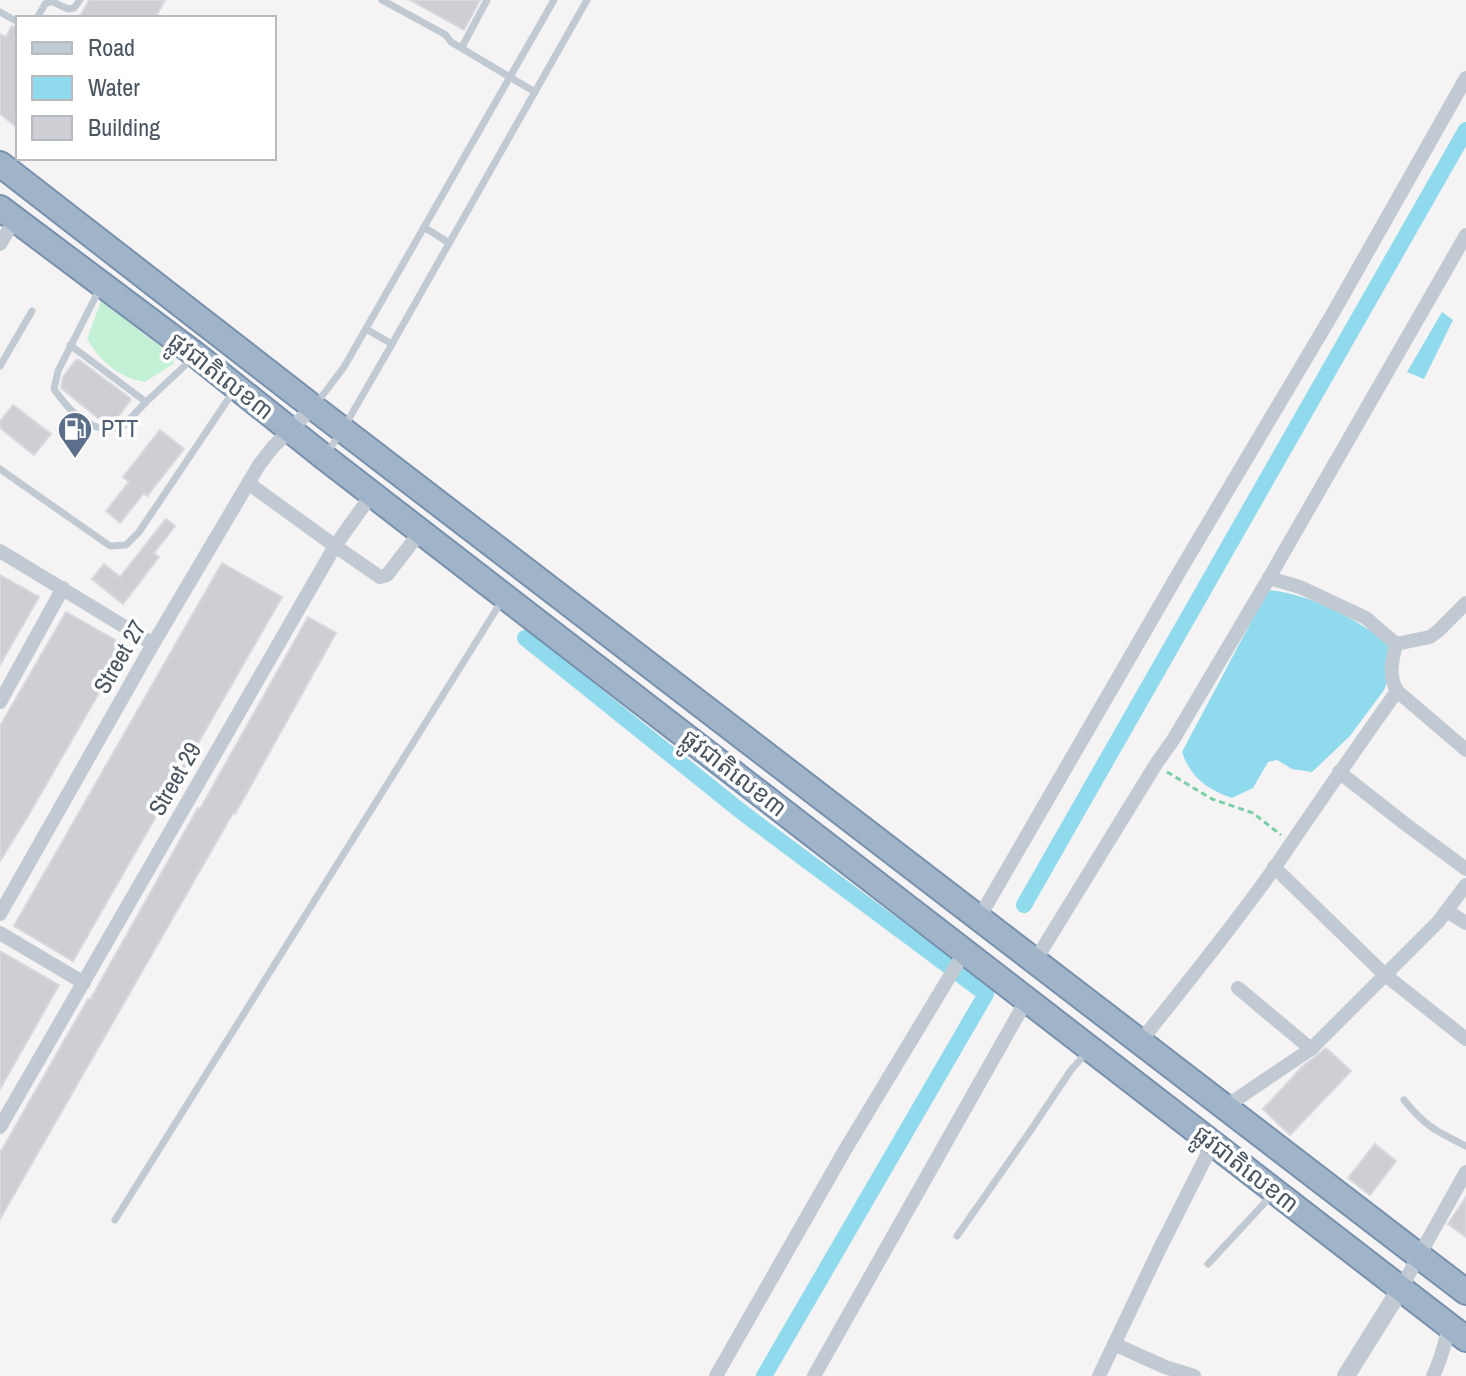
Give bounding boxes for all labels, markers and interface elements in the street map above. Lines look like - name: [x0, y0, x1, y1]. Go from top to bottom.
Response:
- legend: [16, 16, 276, 160]
- text: Road: [88, 31, 135, 63]
- text: Water: [88, 71, 140, 103]
- text: Building: [88, 111, 160, 143]
- street label: ផ្លូវជាតិលេខ៣: [158, 324, 281, 432]
- fuel station icon: PTT: [56, 410, 94, 460]
- place label: PTT: [101, 412, 138, 444]
- street label: Street 27: [85, 614, 153, 699]
- street label: ផ្លូវជាតិលេខ៣: [671, 721, 794, 829]
- street label: Street 29: [140, 736, 208, 821]
- street label: ផ្លូវជាតិលេខ៣: [1183, 1117, 1306, 1225]

